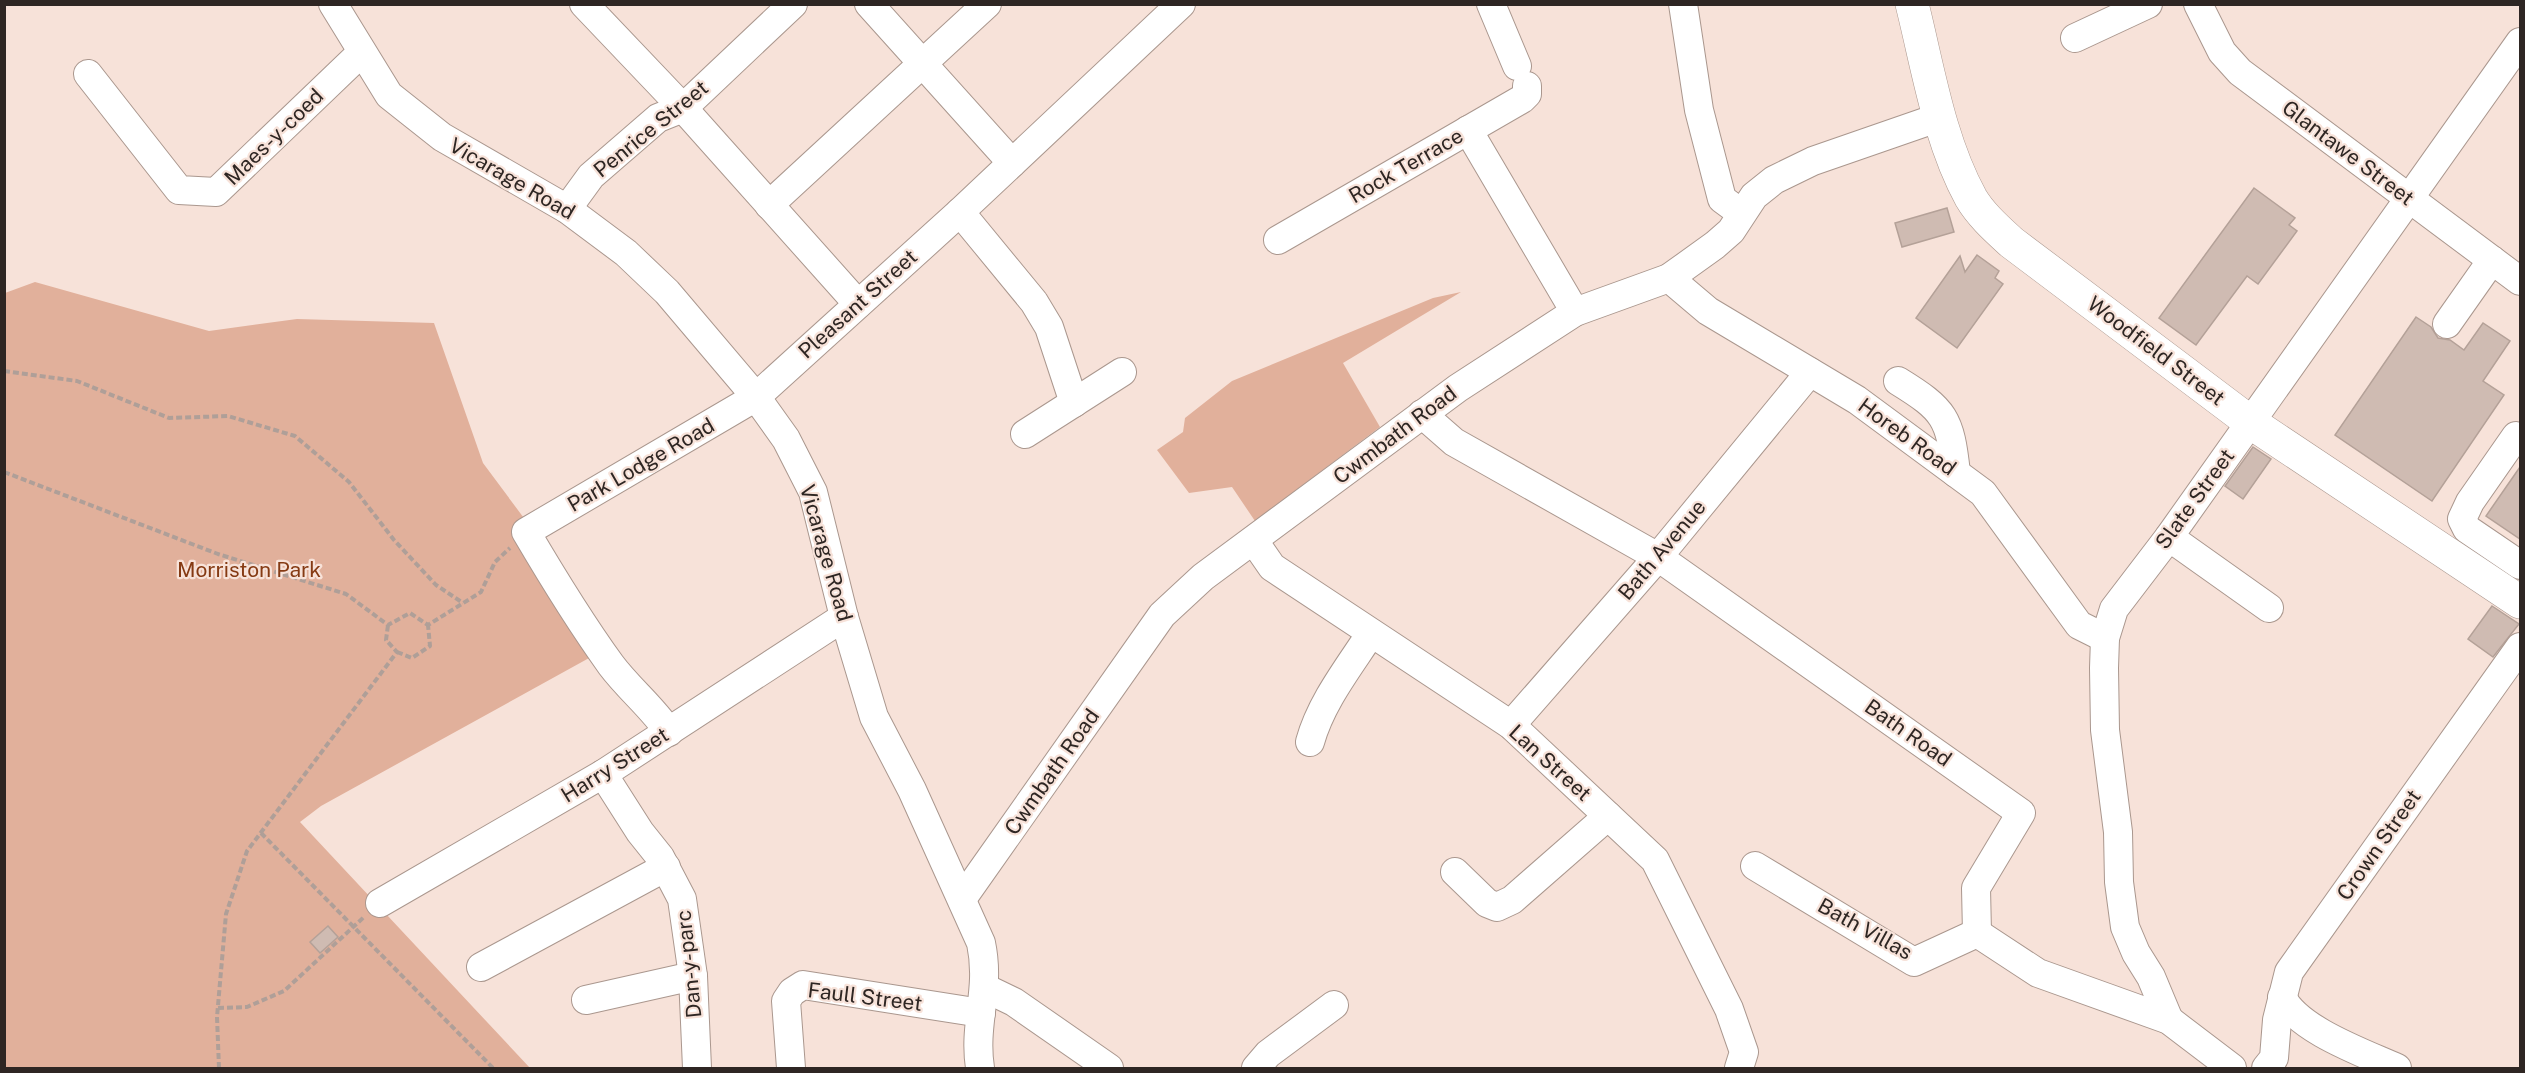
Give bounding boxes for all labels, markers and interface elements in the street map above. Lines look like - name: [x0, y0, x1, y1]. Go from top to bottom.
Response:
- street label: Penrice Street: [588, 75, 713, 182]
- street label: Maes-y-coed: [219, 83, 328, 190]
- street label: Glantawe Street: [2277, 95, 2419, 210]
- street label: Rock Terrace: [1344, 123, 1467, 208]
- street label: Vicarage Road: [445, 132, 580, 225]
- street label: Pleasant Street: [793, 244, 922, 363]
- street label: Woodfield Street: [2083, 291, 2230, 410]
- street label: Cwmbath Road: [1328, 380, 1461, 489]
- street label: Horeb Road: [1853, 393, 1961, 481]
- street label: Park Lodge Road: [563, 412, 719, 517]
- street label: Slate Street: [2150, 444, 2239, 554]
- street label: Vicarage Road: [795, 482, 858, 624]
- street label: Bath Avenue: [1613, 495, 1711, 605]
- park label: Morriston Park: [177, 557, 321, 582]
- street label: Bath Road: [1860, 694, 1957, 772]
- street label: Cwmbath Road: [999, 704, 1104, 839]
- street label: Lan Street: [1504, 719, 1597, 806]
- street label: Harry Street: [556, 722, 673, 807]
- street label: Crown Street: [2331, 785, 2426, 905]
- street label: Bath Villas: [1814, 892, 1917, 965]
- street label: Dan-y-parc: [670, 909, 707, 1019]
- street label: Faull Street: [806, 977, 924, 1016]

